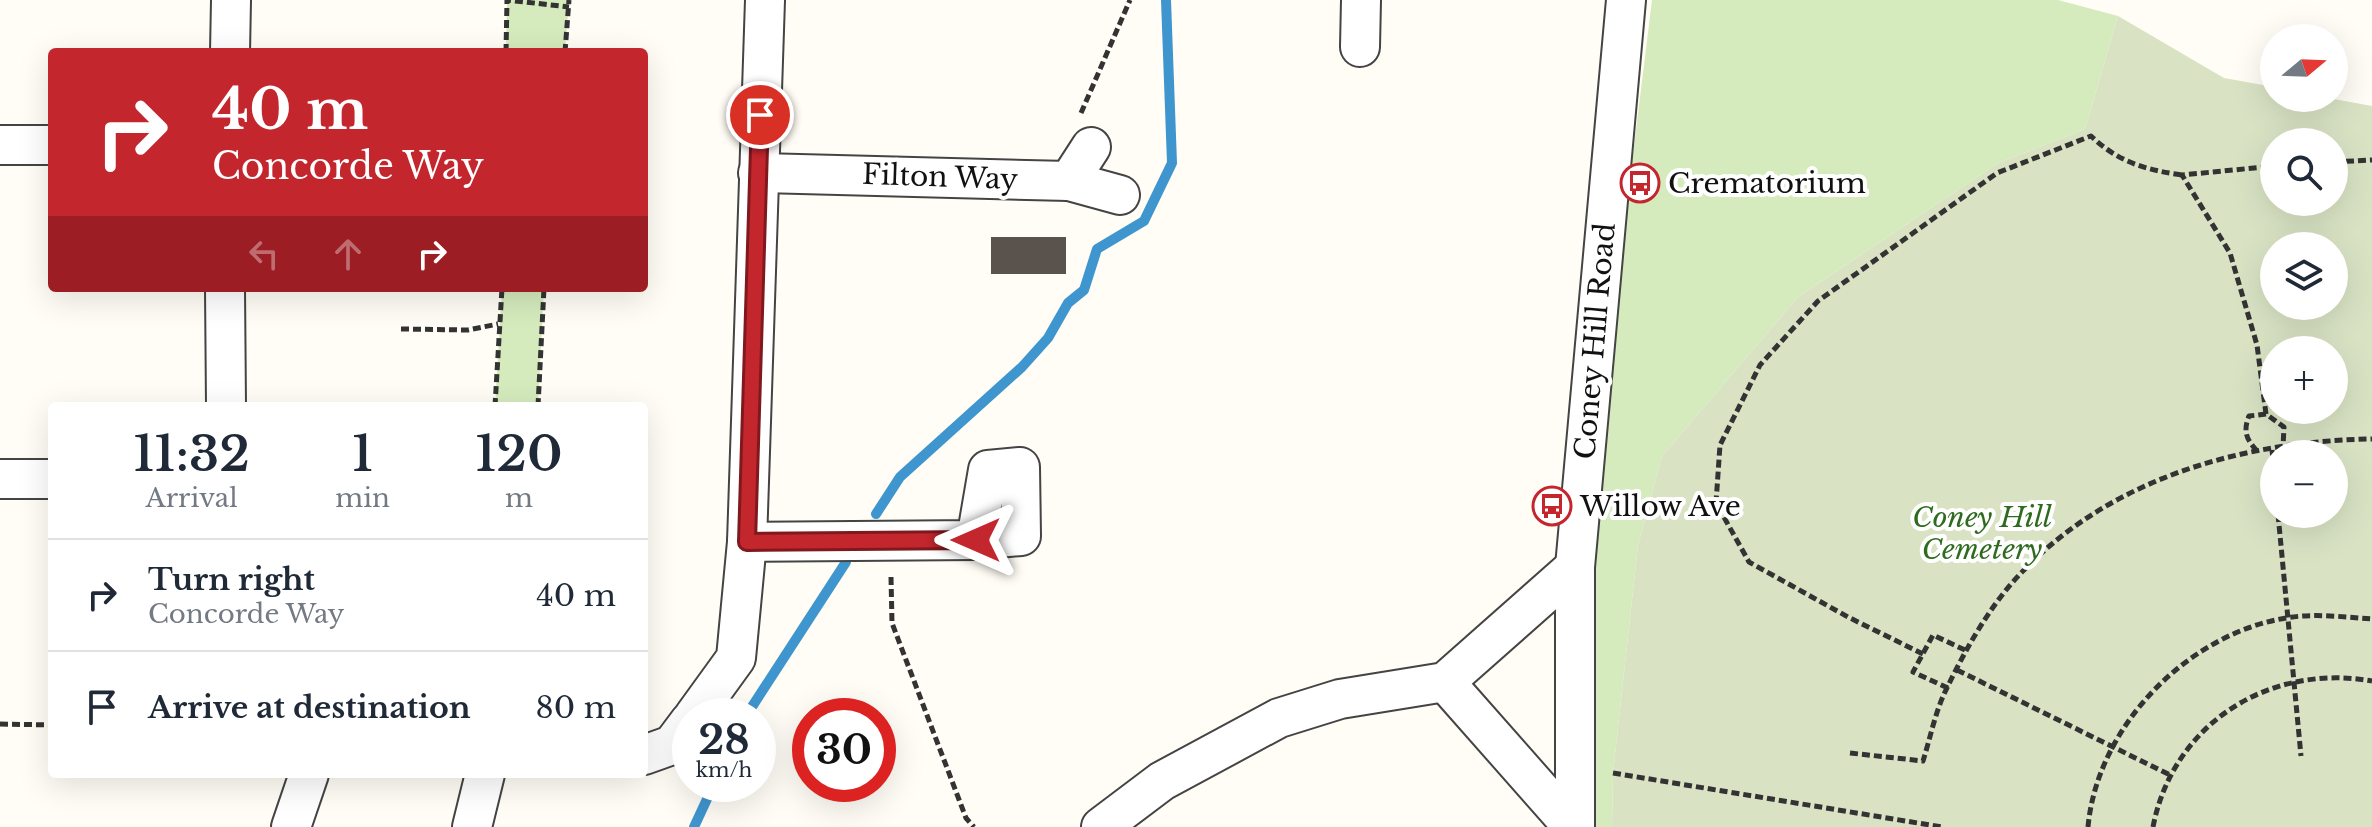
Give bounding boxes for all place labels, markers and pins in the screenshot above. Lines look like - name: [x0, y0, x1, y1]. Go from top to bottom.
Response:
- pin: [726, 81, 794, 149]
- bus stop icon: Crematorium: [1619, 162, 1661, 204]
- place label: Crematorium: [1668, 166, 1866, 201]
- bus stop icon: Willow Ave: [1531, 485, 1573, 527]
- place label: Willow Ave: [1579, 489, 1741, 524]

